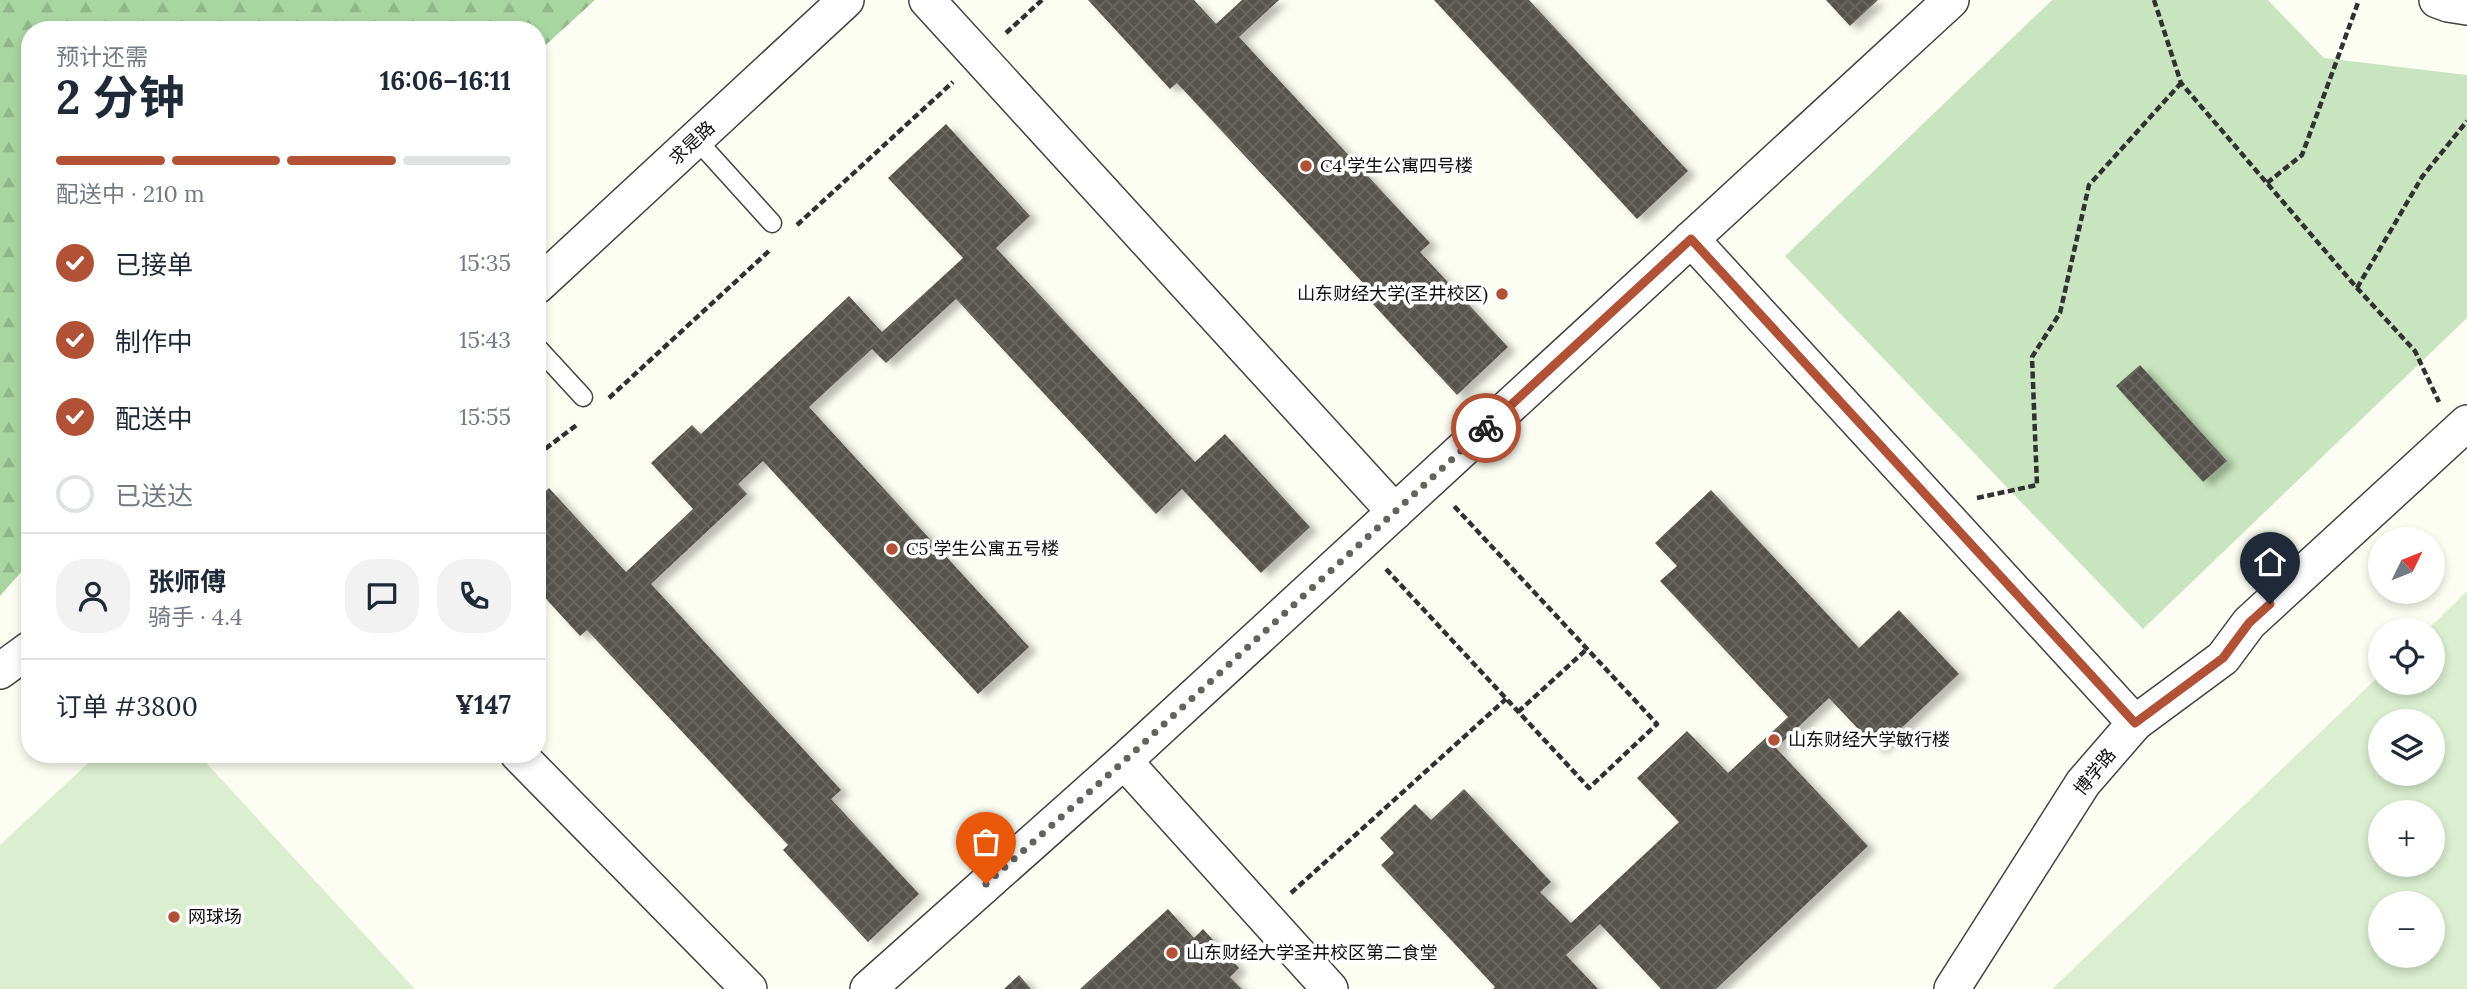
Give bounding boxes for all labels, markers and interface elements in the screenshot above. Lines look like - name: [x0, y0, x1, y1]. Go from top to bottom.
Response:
- text: 预计还需: [56, 42, 148, 71]
- text: 16:06–16:11: [380, 64, 511, 97]
- text: 2 分钟: [56, 68, 185, 127]
- street label: 求是路: [664, 116, 719, 169]
- place label: C4 学生公寓四号楼: [1320, 154, 1473, 177]
- marker: C4 学生公寓四号楼: [1298, 158, 1314, 174]
- text: 配送中 · 210 m: [56, 179, 204, 208]
- icon: check: [56, 244, 94, 282]
- text: 已接单: [115, 248, 193, 281]
- text: 15:35: [459, 248, 511, 277]
- place label: 山东财经大学(圣井校区): [1297, 282, 1488, 305]
- marker: 山东财经大学(圣井校区): [1494, 286, 1510, 302]
- icon: check: [56, 321, 94, 359]
- text: 制作中: [115, 325, 193, 358]
- text: 15:43: [459, 325, 511, 354]
- courier: [1451, 393, 1521, 463]
- icon: check: [56, 398, 94, 436]
- text: 配送中: [115, 402, 193, 435]
- text: 15:55: [459, 402, 511, 431]
- icon: bike: [1467, 409, 1505, 447]
- text: 已送达: [115, 479, 193, 512]
- north arrow: [2368, 527, 2445, 604]
- map controls: [2368, 527, 2445, 968]
- pin: [2240, 532, 2300, 604]
- place label: C5 学生公寓五号楼: [906, 537, 1059, 560]
- marker: C5 学生公寓五号楼: [884, 541, 900, 557]
- icon: home: [2251, 543, 2289, 581]
- button: person: [56, 559, 130, 633]
- button: chat: [345, 559, 419, 633]
- button: phone: [437, 559, 511, 633]
- text: 张师傅: [148, 565, 226, 598]
- text: 骑手 · 4.4: [148, 602, 242, 631]
- button: locate: [2368, 618, 2445, 695]
- text: ¥147: [455, 688, 511, 721]
- text: 订单 #3800: [56, 690, 198, 723]
- button: layers: [2368, 709, 2445, 786]
- place label: 山东财经大学敏行楼: [1788, 728, 1950, 751]
- marker: 山东财经大学敏行楼: [1766, 732, 1782, 748]
- street label: 博学路: [2069, 743, 2121, 800]
- button: +: [2368, 800, 2445, 877]
- pin: [956, 812, 1016, 884]
- icon: bag: [967, 823, 1005, 861]
- button: −: [2368, 891, 2445, 968]
- place label: 网球场: [188, 905, 242, 928]
- marker: 网球场: [166, 909, 182, 925]
- place label: 山东财经大学圣井校区第二食堂: [1186, 941, 1438, 964]
- marker: 山东财经大学圣井校区第二食堂: [1164, 945, 1180, 961]

